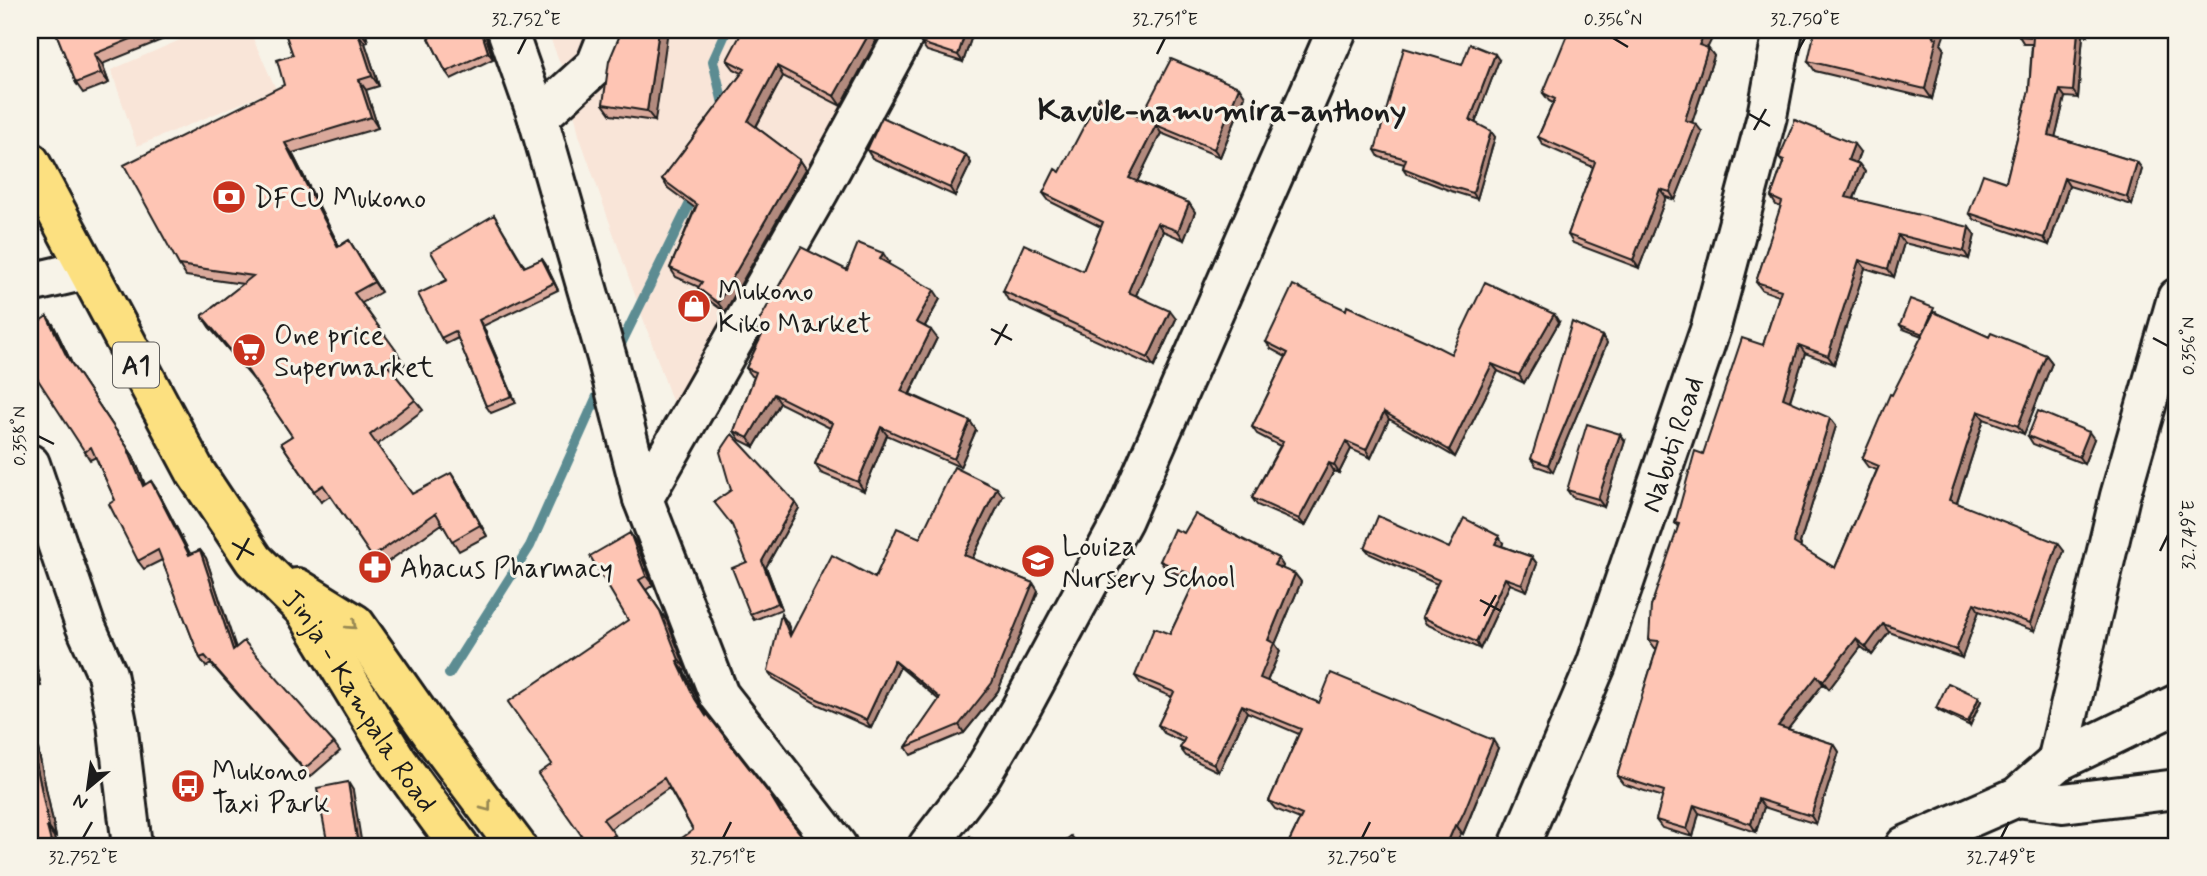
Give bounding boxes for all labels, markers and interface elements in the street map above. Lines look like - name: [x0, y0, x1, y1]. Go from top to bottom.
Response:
- text: 32.752°E: [491, 8, 561, 32]
- text: 32.751°E: [1132, 8, 1198, 32]
- text: 0.356°N: [1584, 8, 1642, 32]
- text: 32.750°E: [1770, 8, 1840, 32]
- district label: Kavule-namumira-anthony: [1038, 90, 1406, 132]
- bank icon: DFCU Mukono: [210, 178, 248, 216]
- place label: DFCU Mukono: [254, 181, 426, 218]
- place label: Mukono Kiko Market: [718, 274, 871, 343]
- shop icon: Mukono Kiko Market: [675, 287, 713, 325]
- text: 0.356°N: [2177, 317, 2201, 375]
- place label: One price Supermarket: [274, 318, 434, 387]
- supermarket icon: One price Supermarket: [230, 331, 268, 369]
- road number: A1: [113, 342, 159, 388]
- street label: Nabuti Road: [1633, 372, 1714, 518]
- text: 0.358°N: [8, 406, 32, 466]
- text: 32.749°E: [2177, 500, 2201, 570]
- place label: Louiza Nursery School: [1062, 529, 1236, 598]
- school or university icon: Louiza Nursery School: [1019, 542, 1057, 580]
- pharmacy icon: Abacus Pharmacy: [356, 548, 394, 586]
- place label: Abacus Pharmacy: [400, 551, 613, 588]
- street label: Jinja - Kampala Road: [273, 582, 444, 821]
- one-way arrow: [344, 617, 357, 629]
- north arrow: [52, 754, 122, 824]
- place label: Mukono Taxi Park: [212, 754, 330, 823]
- bus stop icon: Mukono Taxi Park: [169, 767, 207, 805]
- text: N: [69, 788, 92, 816]
- one-way arrow: [478, 799, 491, 812]
- text: 32.752°E: [48, 846, 118, 870]
- text: 32.751°E: [690, 846, 756, 870]
- text: 32.750°E: [1327, 846, 1397, 870]
- text: 32.749°E: [1966, 846, 2036, 870]

